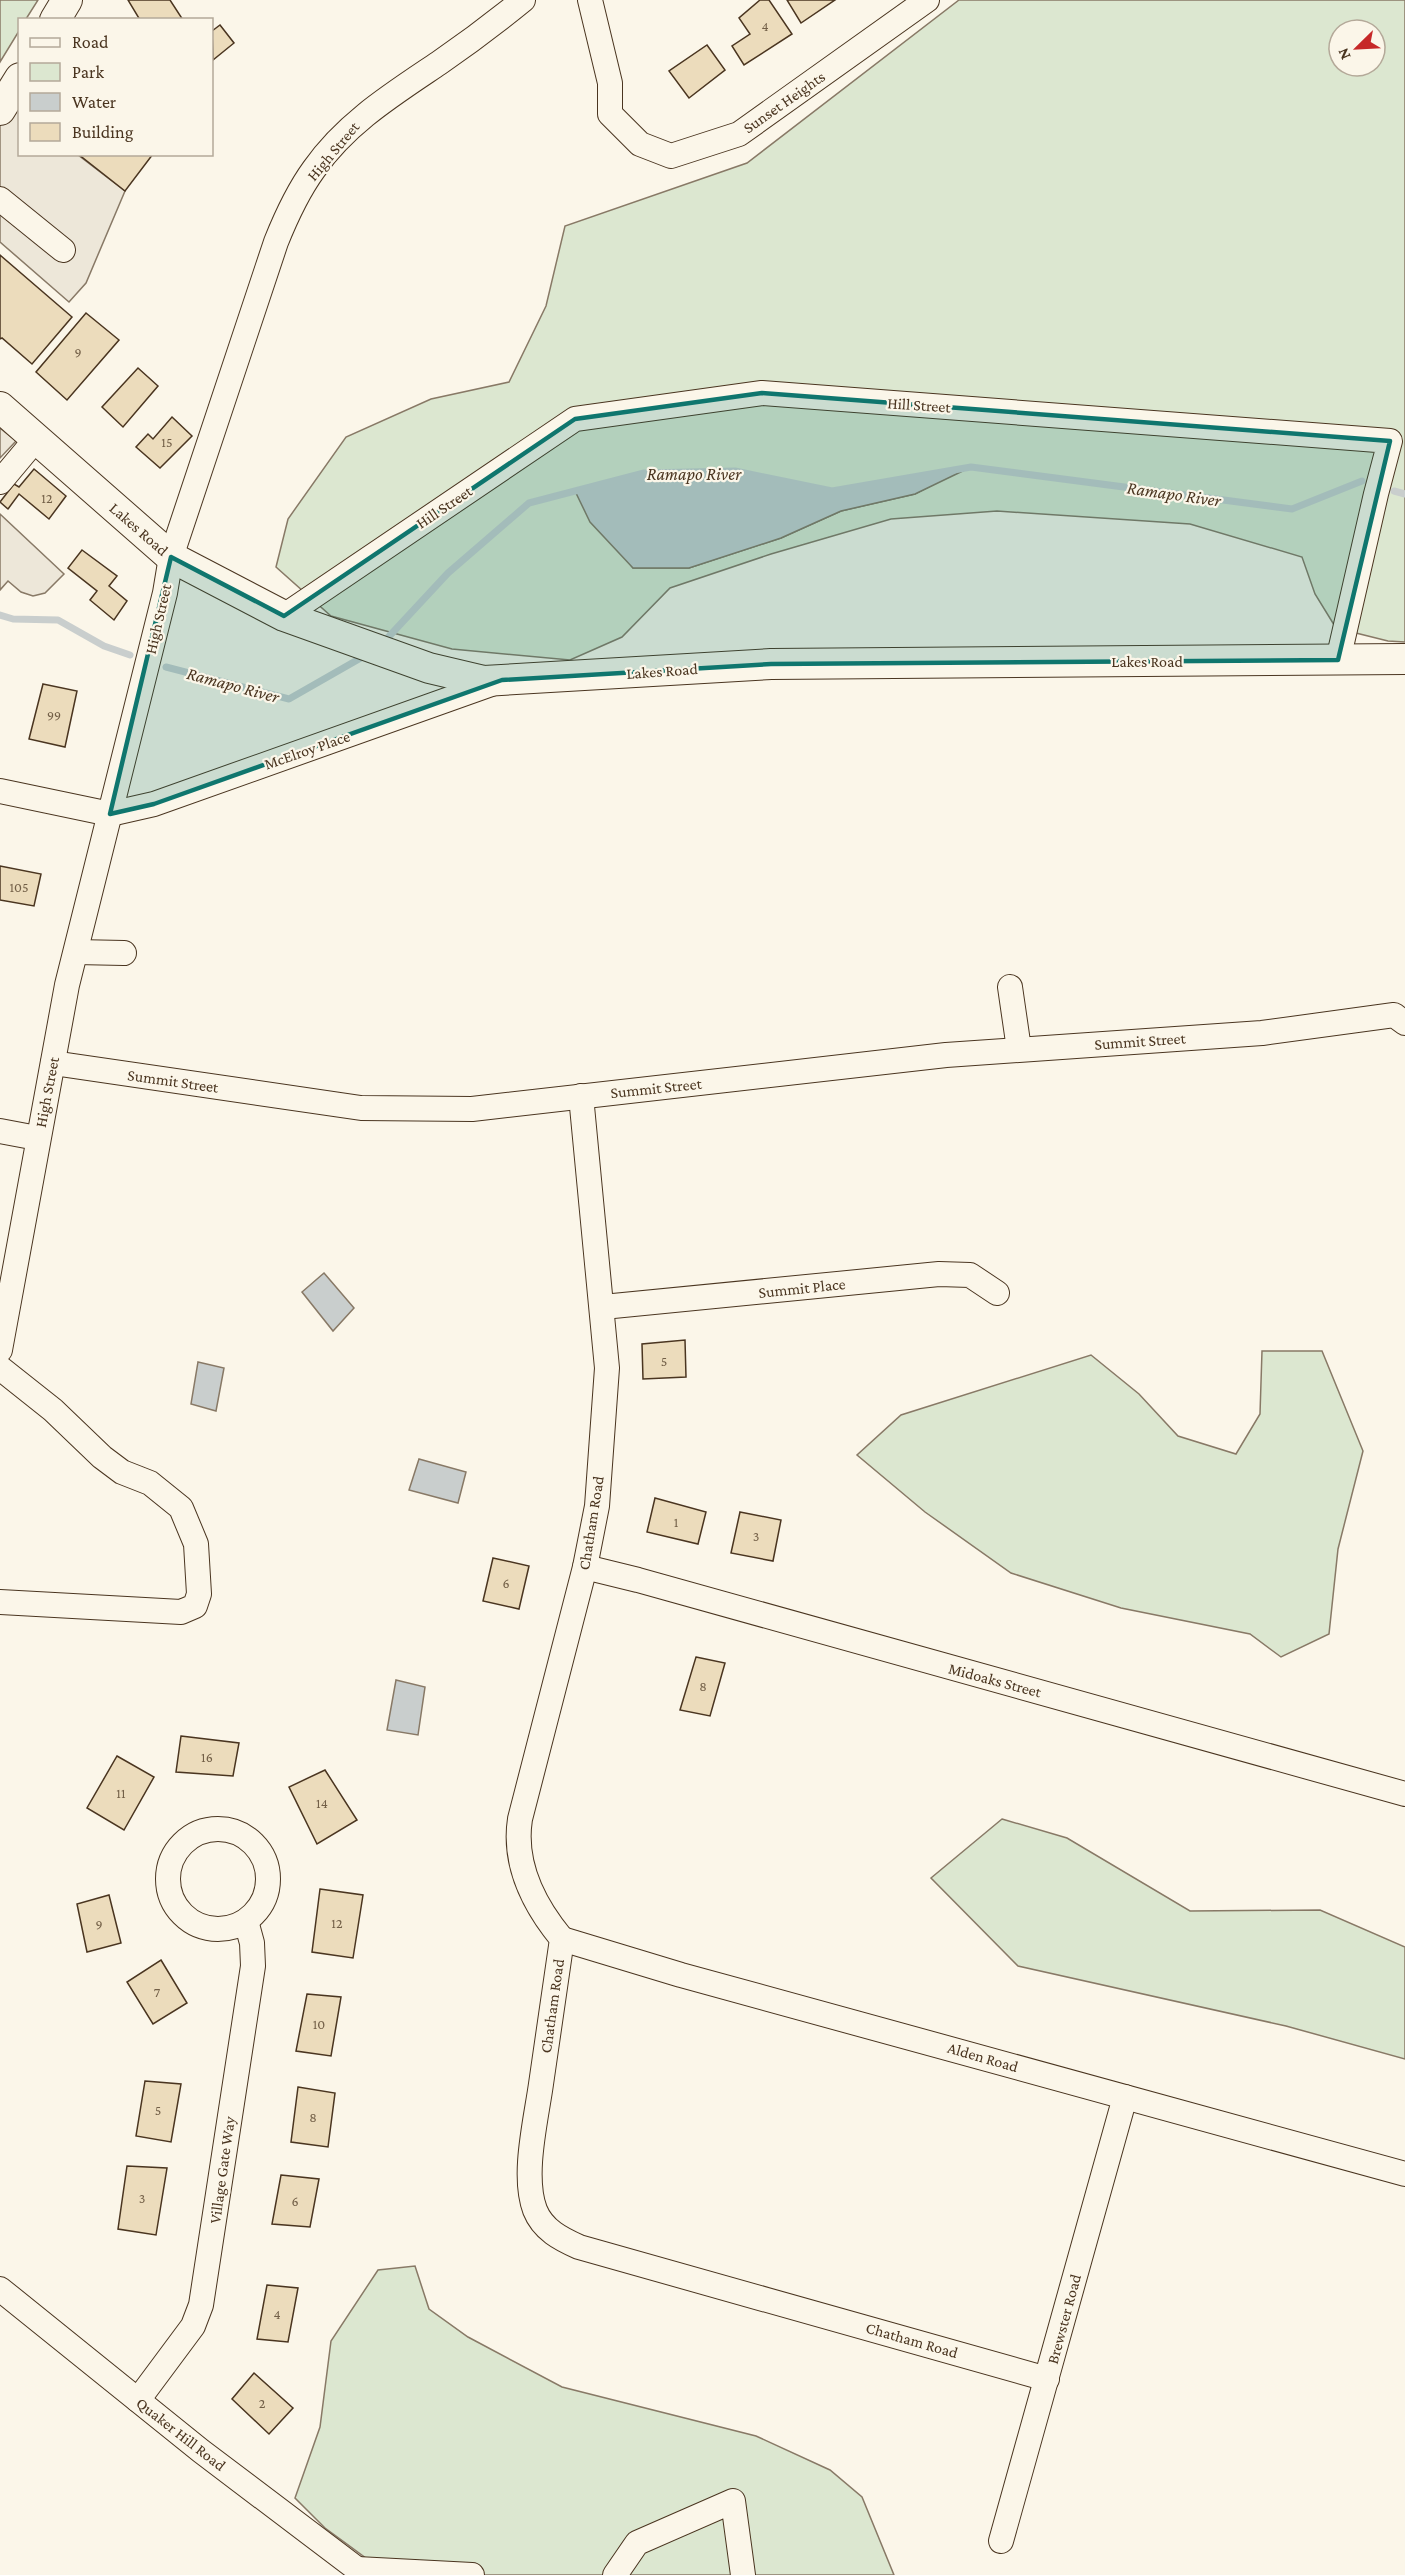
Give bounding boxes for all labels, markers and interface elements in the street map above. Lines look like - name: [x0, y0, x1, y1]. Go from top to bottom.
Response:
- legend: [18, 18, 213, 156]
- house number: 4: [761, 18, 769, 34]
- north arrow: [1327, 18, 1387, 78]
- text: Road: [72, 32, 109, 52]
- text: N: [1334, 45, 1354, 62]
- text: Park: [72, 62, 104, 82]
- street label: Sunset Heights: [740, 68, 829, 137]
- text: Water: [72, 92, 117, 112]
- street label: High Street: [304, 118, 364, 184]
- text: Building: [72, 122, 134, 142]
- house number: 9: [74, 344, 82, 360]
- street label: Hill Street: [887, 394, 952, 416]
- house number: 15: [161, 434, 173, 450]
- water label: Ramapo River: [647, 464, 742, 484]
- water label: Ramapo River: [1126, 478, 1223, 511]
- street label: Hill Street: [413, 482, 476, 532]
- house number: 12: [41, 490, 53, 506]
- street label: Lakes Road: [106, 499, 172, 559]
- street label: High Street: [142, 582, 175, 656]
- street label: Lakes Road: [1111, 653, 1183, 670]
- street label: Lakes Road: [626, 660, 699, 682]
- water label: Ramapo River: [185, 663, 282, 707]
- house number: 99: [47, 707, 61, 723]
- street label: McElroy Place: [262, 727, 352, 774]
- house number: 105: [9, 879, 29, 895]
- street label: Summit Street: [1094, 1029, 1187, 1053]
- street label: High Street: [32, 1055, 63, 1129]
- street label: Summit Street: [126, 1066, 220, 1096]
- street label: Summit Street: [610, 1075, 703, 1101]
- street label: Summit Place: [758, 1275, 846, 1301]
- house number: 5: [661, 1353, 667, 1369]
- street label: Chatham Road: [575, 1474, 607, 1571]
- house number: 1: [674, 1514, 679, 1530]
- house number: 3: [753, 1528, 759, 1544]
- house number: 6: [502, 1575, 510, 1591]
- street label: Midoaks Street: [947, 1659, 1044, 1701]
- house number: 8: [699, 1678, 707, 1694]
- house number: 16: [201, 1749, 213, 1765]
- house number: 11: [116, 1785, 126, 1801]
- house number: 14: [316, 1795, 328, 1811]
- house number: 12: [331, 1915, 343, 1931]
- house number: 9: [95, 1916, 103, 1932]
- street label: Chatham Road: [537, 1957, 567, 2054]
- house number: 7: [154, 1984, 161, 2000]
- house number: 10: [313, 2016, 325, 2032]
- street label: Alden Road: [946, 2039, 1021, 2075]
- house number: 5: [155, 2102, 161, 2118]
- house number: 8: [309, 2109, 317, 2125]
- street label: Village Gate Way: [206, 2115, 239, 2225]
- house number: 3: [139, 2190, 145, 2206]
- house number: 6: [291, 2193, 299, 2209]
- street label: Brewster Road: [1044, 2272, 1084, 2366]
- house number: 4: [273, 2306, 281, 2322]
- street label: Chatham Road: [864, 2319, 961, 2361]
- street label: Quaker Hill Road: [133, 2394, 229, 2474]
- house number: 2: [259, 2395, 266, 2411]

